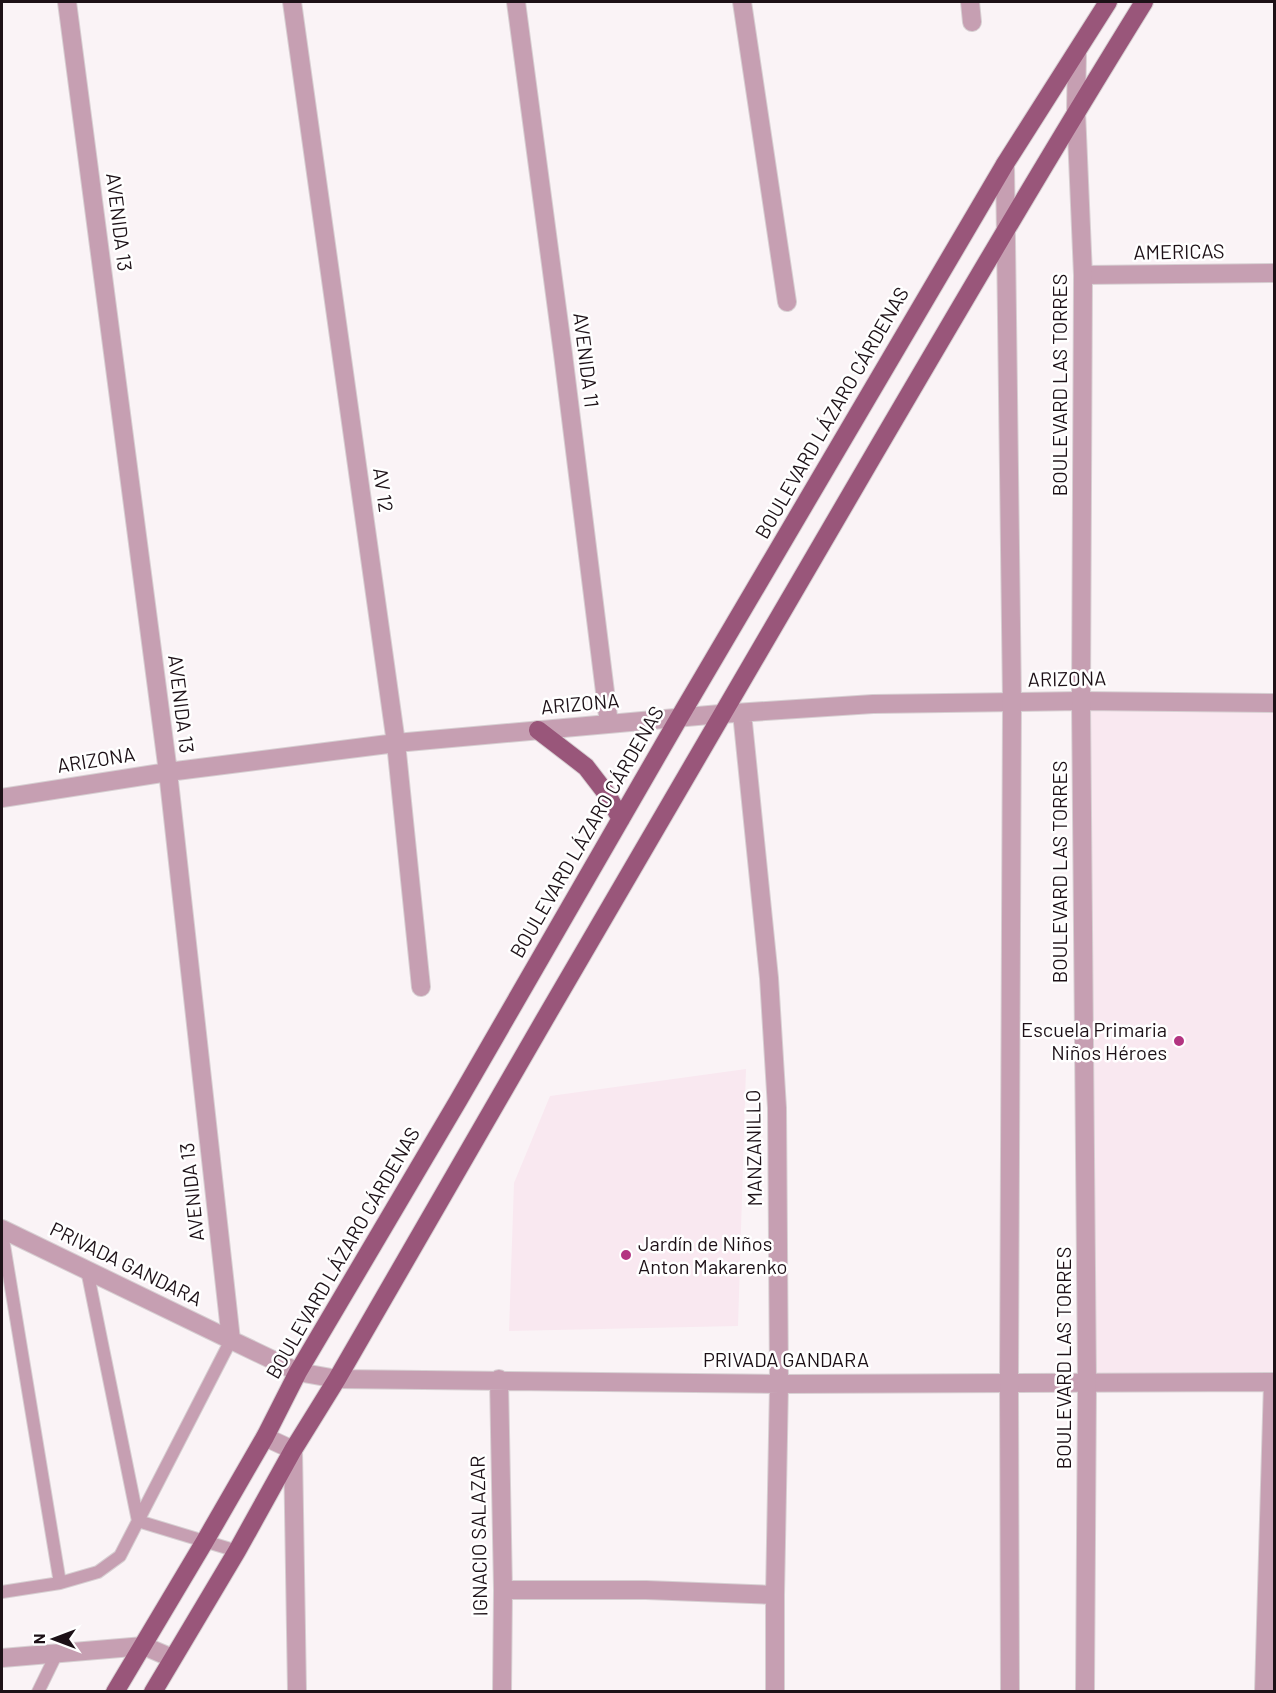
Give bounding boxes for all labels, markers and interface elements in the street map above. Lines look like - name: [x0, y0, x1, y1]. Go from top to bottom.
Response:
- street label: AVENIDA 13: [102, 171, 138, 272]
- street label: AMERICAS: [1133, 238, 1225, 264]
- street label: BOULEVARD LAS TORRES: [1047, 274, 1071, 496]
- street label: BOULEVARD LÁZARO CÁRDENAS: [749, 282, 913, 543]
- street label: AVENIDA 11: [569, 311, 605, 409]
- street label: AV 12: [369, 466, 399, 514]
- street label: AVENIDA 13: [164, 653, 200, 754]
- street label: ARIZONA: [1027, 665, 1107, 691]
- street label: ARIZONA: [540, 688, 620, 718]
- street label: BOULEVARD LÁZARO CÁRDENAS: [504, 701, 668, 962]
- street label: ARIZONA: [55, 741, 137, 777]
- street label: BOULEVARD LAS TORRES: [1047, 761, 1071, 983]
- place label: Escuela Primaria Niños Héroes: [1021, 1017, 1167, 1064]
- marker: Escuela Primaria Niños Héroes: [1172, 1034, 1186, 1048]
- street label: MANZANILLO: [740, 1089, 766, 1207]
- street label: BOULEVARD LÁZARO CÁRDENAS: [260, 1122, 424, 1383]
- street label: AVENIDA 13: [174, 1142, 208, 1243]
- street label: PRIVADA GANDARA: [47, 1216, 206, 1310]
- place label: Jardín de Niños Anton Makarenko: [638, 1231, 787, 1278]
- street label: BOULEVARD LAS TORRES: [1051, 1247, 1075, 1469]
- marker: Jardín de Niños Anton Makarenko: [619, 1248, 633, 1262]
- street label: PRIVADA GANDARA: [703, 1347, 869, 1371]
- street label: IGNACIO SALAZAR: [465, 1456, 491, 1616]
- north arrow: [24, 1609, 84, 1669]
- text: N: [29, 1634, 48, 1644]

